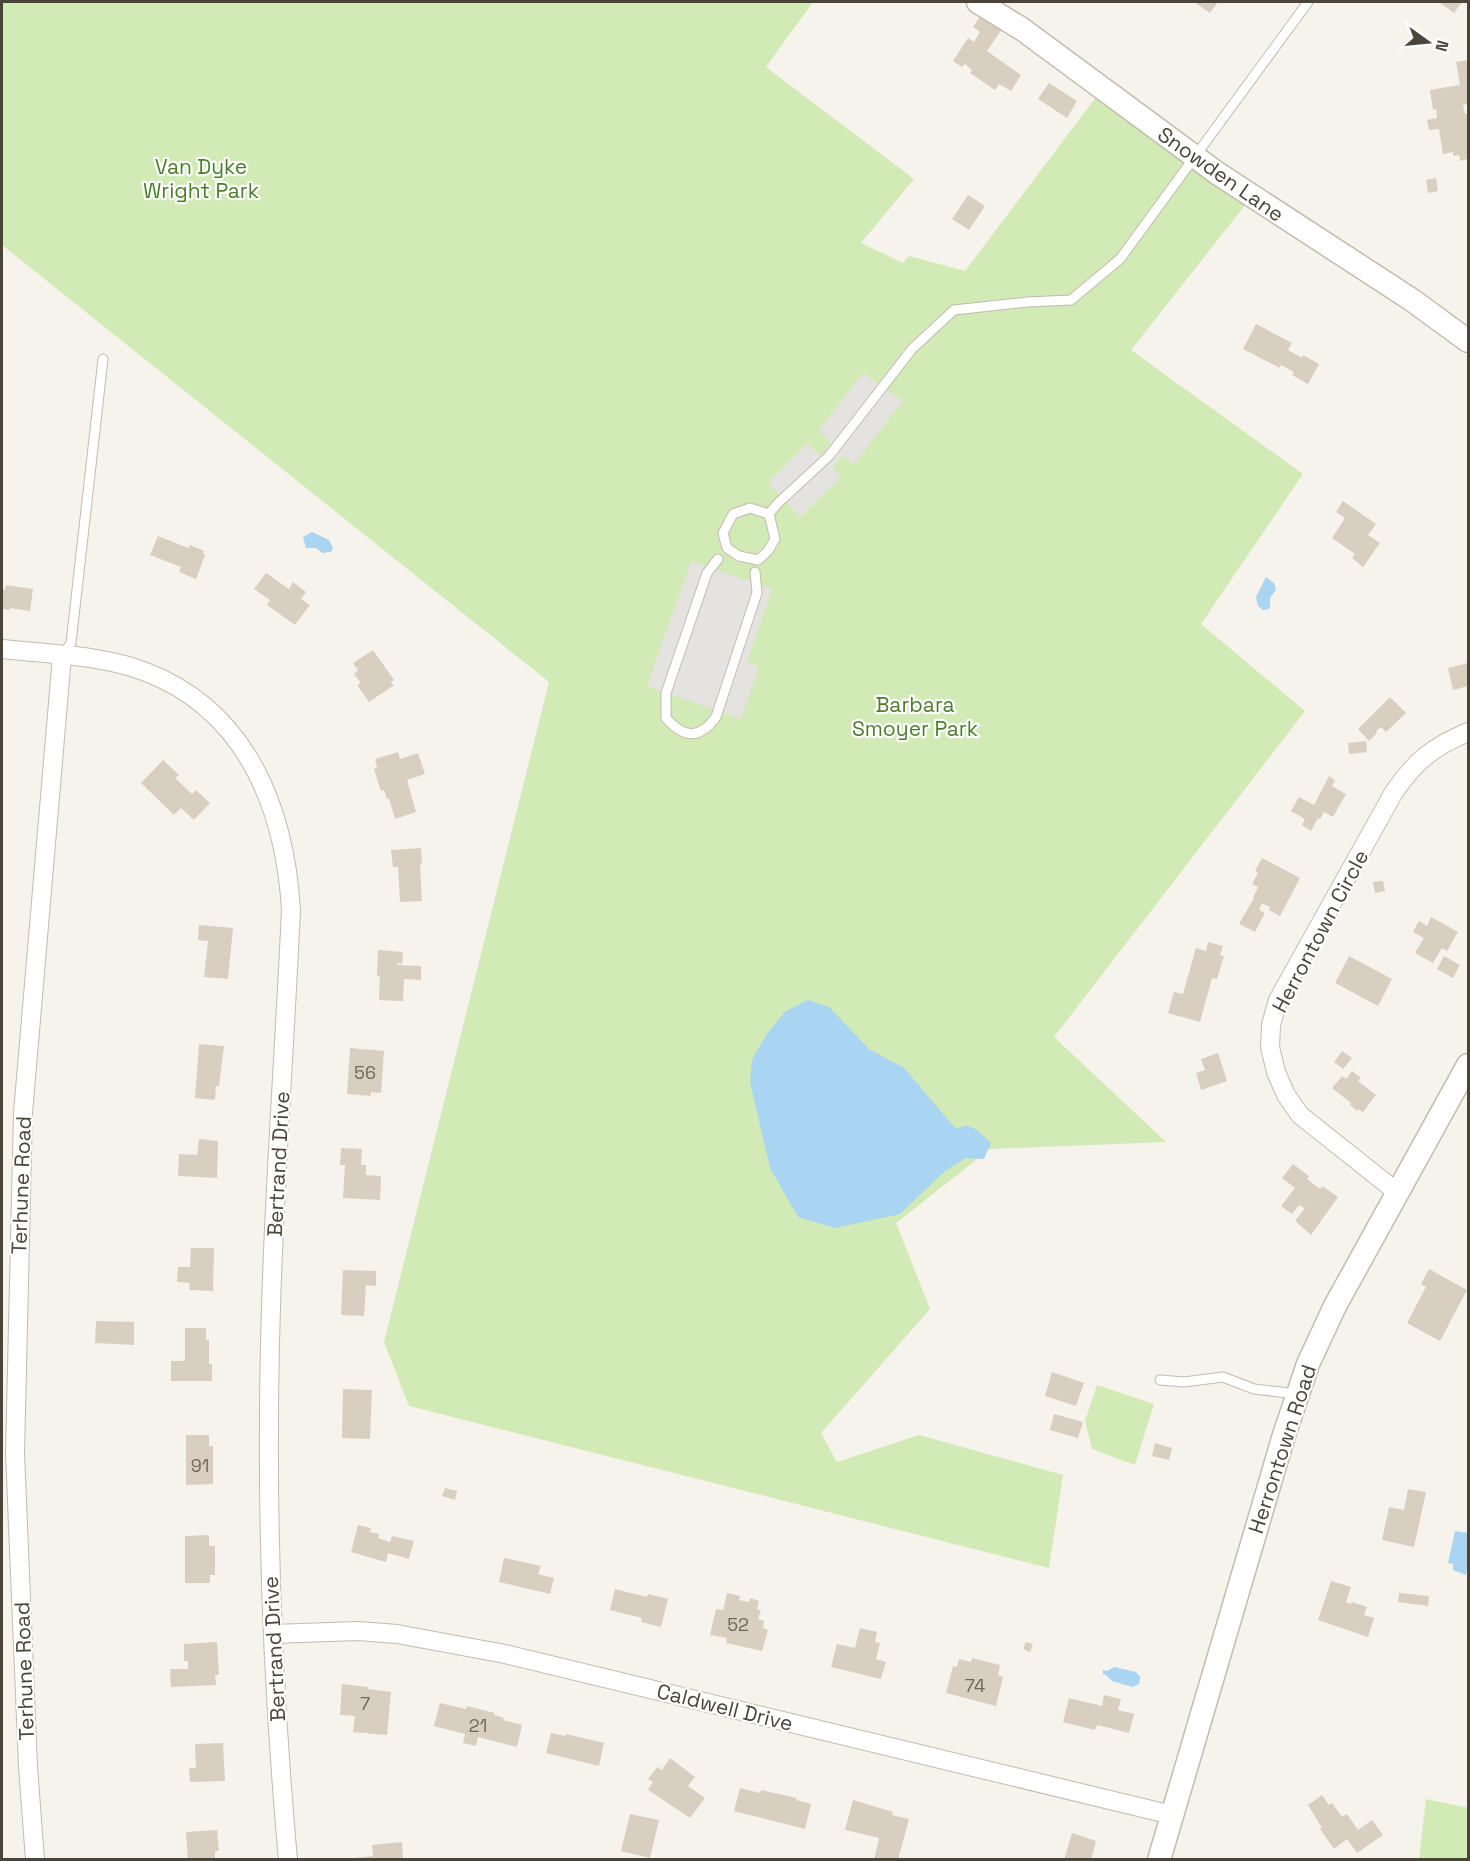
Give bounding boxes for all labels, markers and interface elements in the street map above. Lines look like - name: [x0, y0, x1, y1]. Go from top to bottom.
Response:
- north arrow: [1398, 12, 1458, 72]
- text: N: [1430, 38, 1454, 54]
- street label: Snowden Lane: [1153, 120, 1289, 228]
- park label: Van Dyke Wright Park: [143, 153, 259, 204]
- park label: Barbara Smoyer Park: [852, 691, 978, 742]
- street label: Herrontown Circle: [1266, 845, 1374, 1017]
- house number: 56: [354, 1061, 376, 1084]
- street label: Bertrand Drive: [261, 1091, 295, 1237]
- street label: Terhune Road: [5, 1115, 37, 1255]
- street label: Herrontown Road: [1242, 1361, 1322, 1537]
- house number: 91: [191, 1454, 209, 1477]
- street label: Bertrand Drive: [257, 1576, 291, 1722]
- street label: Terhune Road: [8, 1601, 40, 1741]
- house number: 52: [727, 1613, 749, 1636]
- house number: 74: [965, 1674, 985, 1697]
- street label: Caldwell Drive: [654, 1677, 796, 1737]
- house number: 7: [360, 1692, 370, 1715]
- house number: 21: [469, 1714, 487, 1737]

